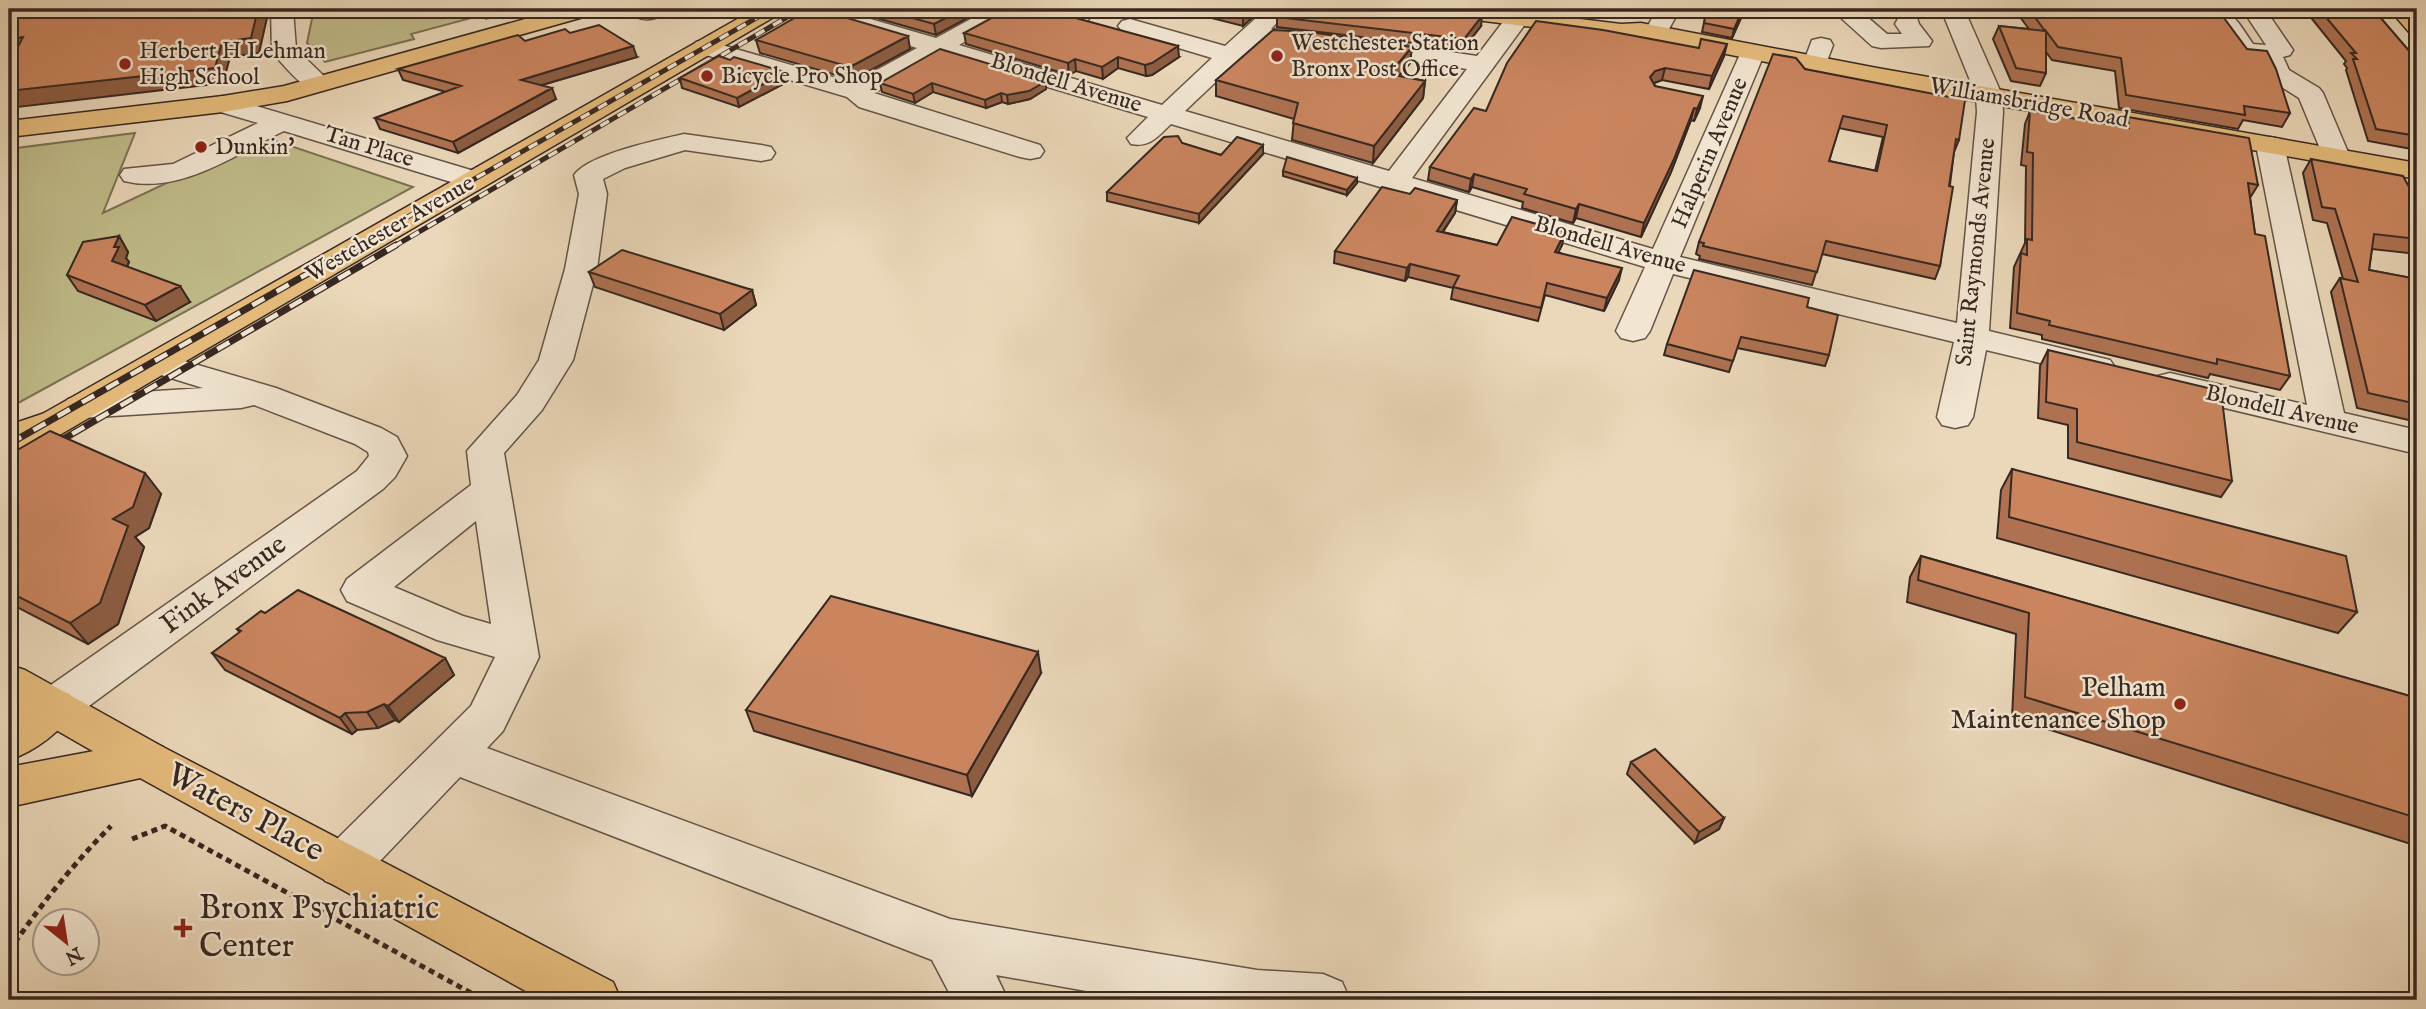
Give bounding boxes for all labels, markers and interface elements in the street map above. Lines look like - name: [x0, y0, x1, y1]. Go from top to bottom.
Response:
- place label: Westchester Station Bronx Post Office: [1291, 29, 1479, 84]
- place label: Herbert H Lehman High School: [139, 37, 326, 92]
- street label: Blondell Avenue: [987, 46, 1145, 120]
- marker: Westchester Station Bronx Post Office: [1269, 48, 1285, 64]
- marker: Herbert H Lehman High School: [117, 56, 133, 72]
- place label: Bicycle Pro Shop: [721, 62, 883, 91]
- marker: Bicycle Pro Shop: [699, 68, 715, 84]
- street label: Williamsbridge Road: [1927, 71, 2132, 135]
- street label: Halperin Avenue: [1665, 73, 1755, 233]
- street label: Tan Place: [321, 120, 417, 174]
- place label: Dunkin': [215, 133, 295, 162]
- street label: Saint Raymonds Avenue: [1950, 136, 2002, 368]
- marker: Dunkin': [193, 139, 209, 155]
- street label: Westchester Avenue: [300, 169, 480, 289]
- street label: Blondell Avenue: [1531, 209, 1689, 281]
- street label: Blondell Avenue: [2202, 378, 2362, 442]
- street label: Fink Avenue: [154, 528, 294, 642]
- place label: Pelham Maintenance Shop: [1950, 671, 2166, 738]
- marker: Pelham Maintenance Shop: [2172, 696, 2188, 712]
- street label: Waters Place: [159, 754, 331, 872]
- place label: Bronx Psychiatric Center: [199, 888, 439, 968]
- north arrow: [32, 908, 102, 978]
- marker: Bronx Psychiatric Center: [173, 918, 193, 938]
- text: N: [60, 940, 87, 970]

